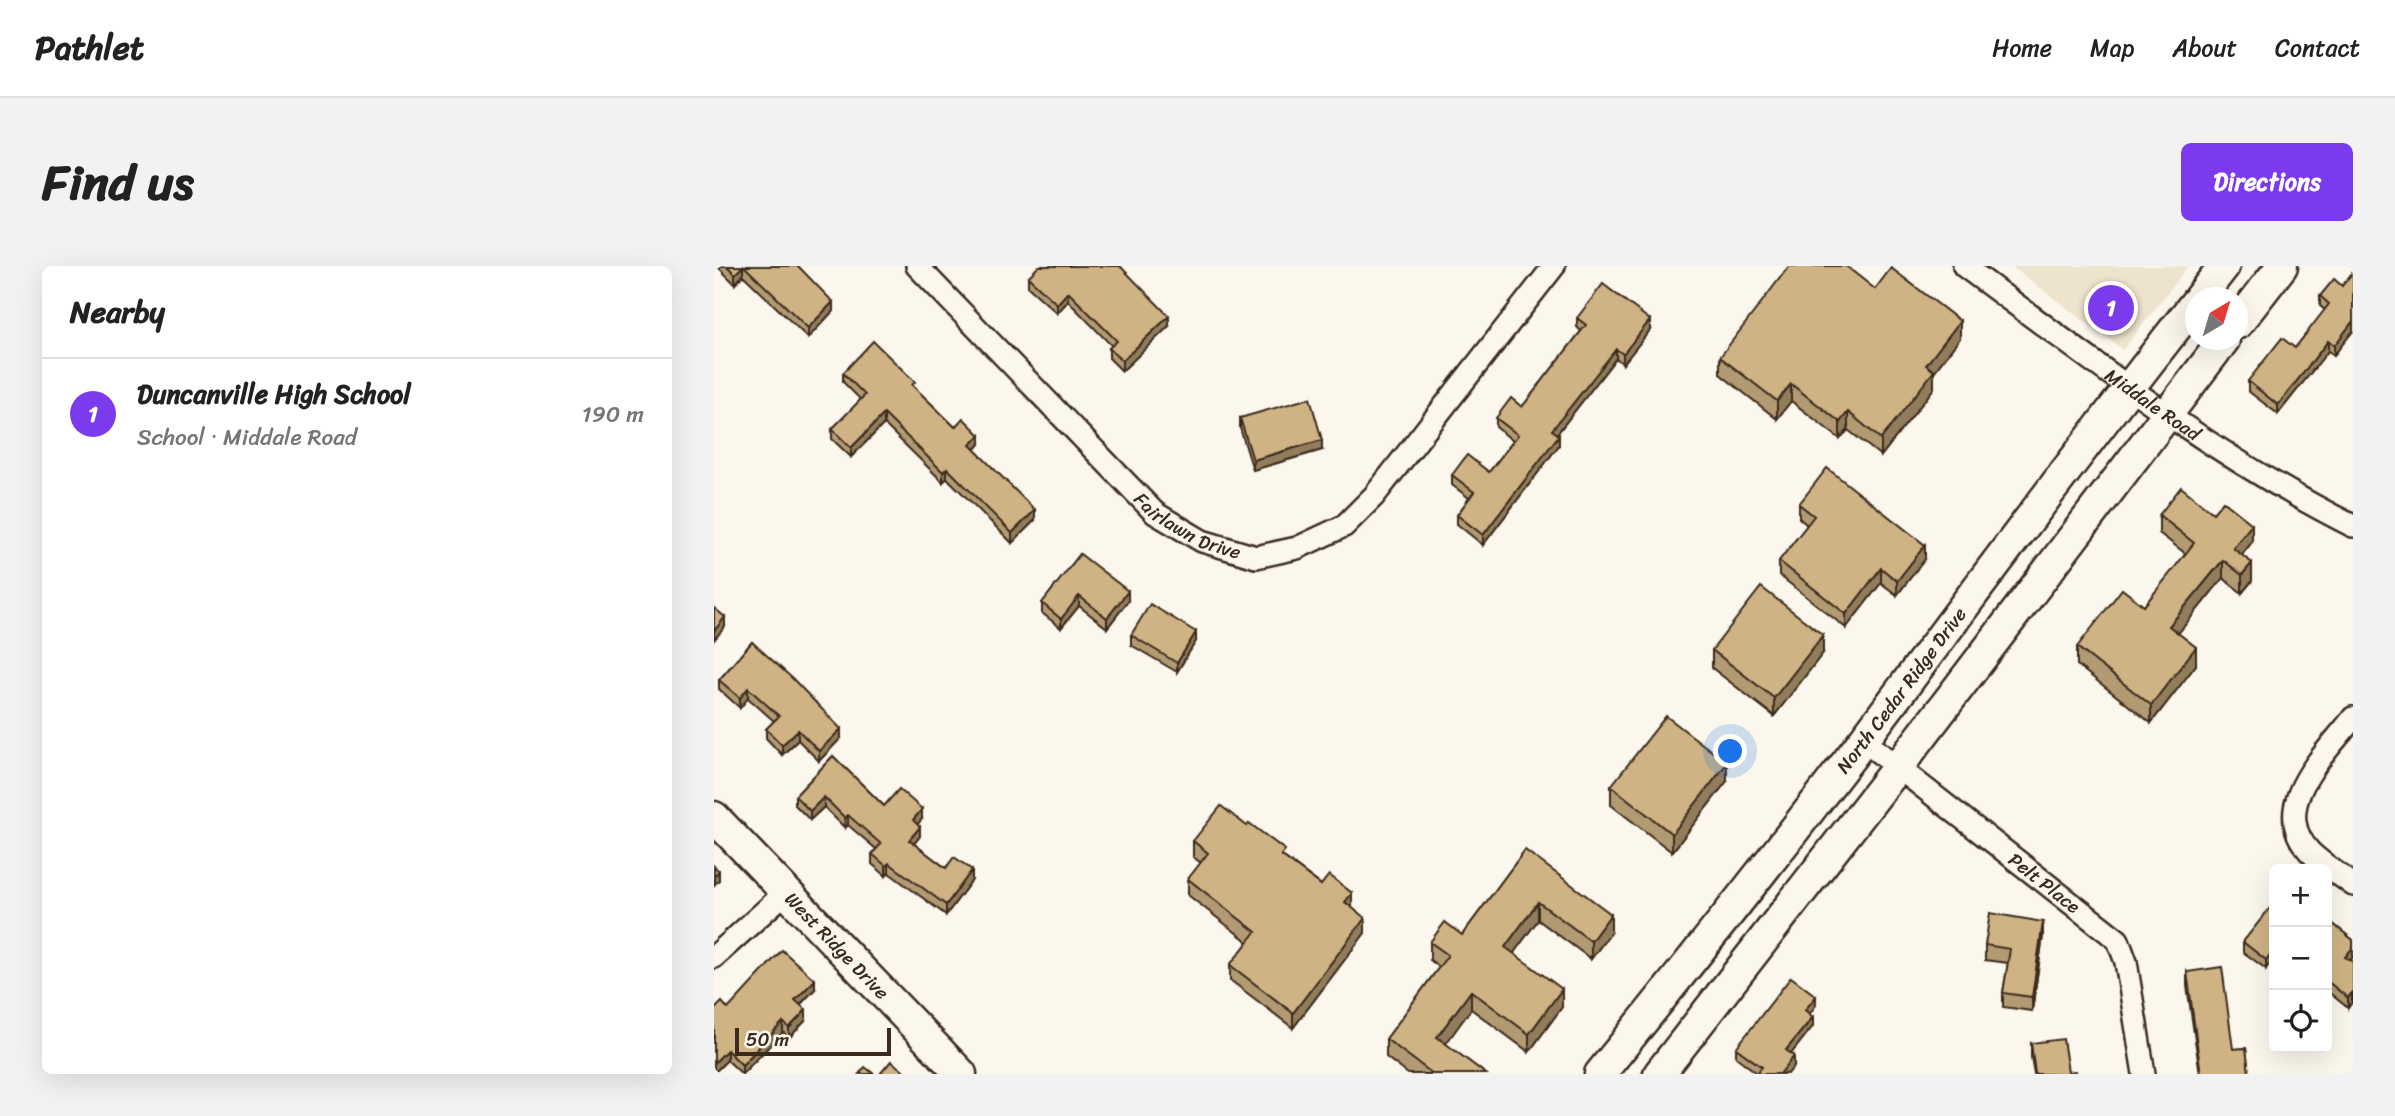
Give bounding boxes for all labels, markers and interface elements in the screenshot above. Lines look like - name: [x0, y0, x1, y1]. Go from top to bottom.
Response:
- text: Pathlet: [35, 19, 144, 77]
- text: Home: [1992, 27, 2052, 69]
- text: Map: [2090, 27, 2134, 69]
- text: About: [2172, 27, 2237, 69]
- text: Contact: [2275, 27, 2360, 69]
- text: Find us: [42, 139, 194, 226]
- button: Directions: [2181, 143, 2353, 221]
- pin: 1: [2088, 282, 2134, 334]
- text: Nearby: [70, 285, 165, 339]
- north arrow: [2185, 287, 2248, 350]
- street label: Middale Road: [2098, 359, 2209, 450]
- text: Duncanville High School: [137, 371, 411, 417]
- text: 1: [88, 394, 98, 435]
- text: 190 m: [582, 394, 644, 435]
- text: School · Middale Road: [137, 417, 357, 458]
- street label: Fairlawn Drive: [1126, 484, 1245, 568]
- street label: North Cedar Ridge Drive: [1827, 599, 1975, 781]
- your location: [1713, 734, 1747, 768]
- street label: Pelt Place: [2001, 843, 2088, 922]
- map controls: [2269, 864, 2332, 1053]
- button: +: [2269, 864, 2332, 927]
- street label: West Ridge Drive: [777, 883, 898, 1007]
- button: −: [2269, 927, 2332, 990]
- button: locate: [2269, 990, 2332, 1053]
- text: 50 m: [746, 1023, 789, 1056]
- scale bar: [735, 1025, 891, 1057]

